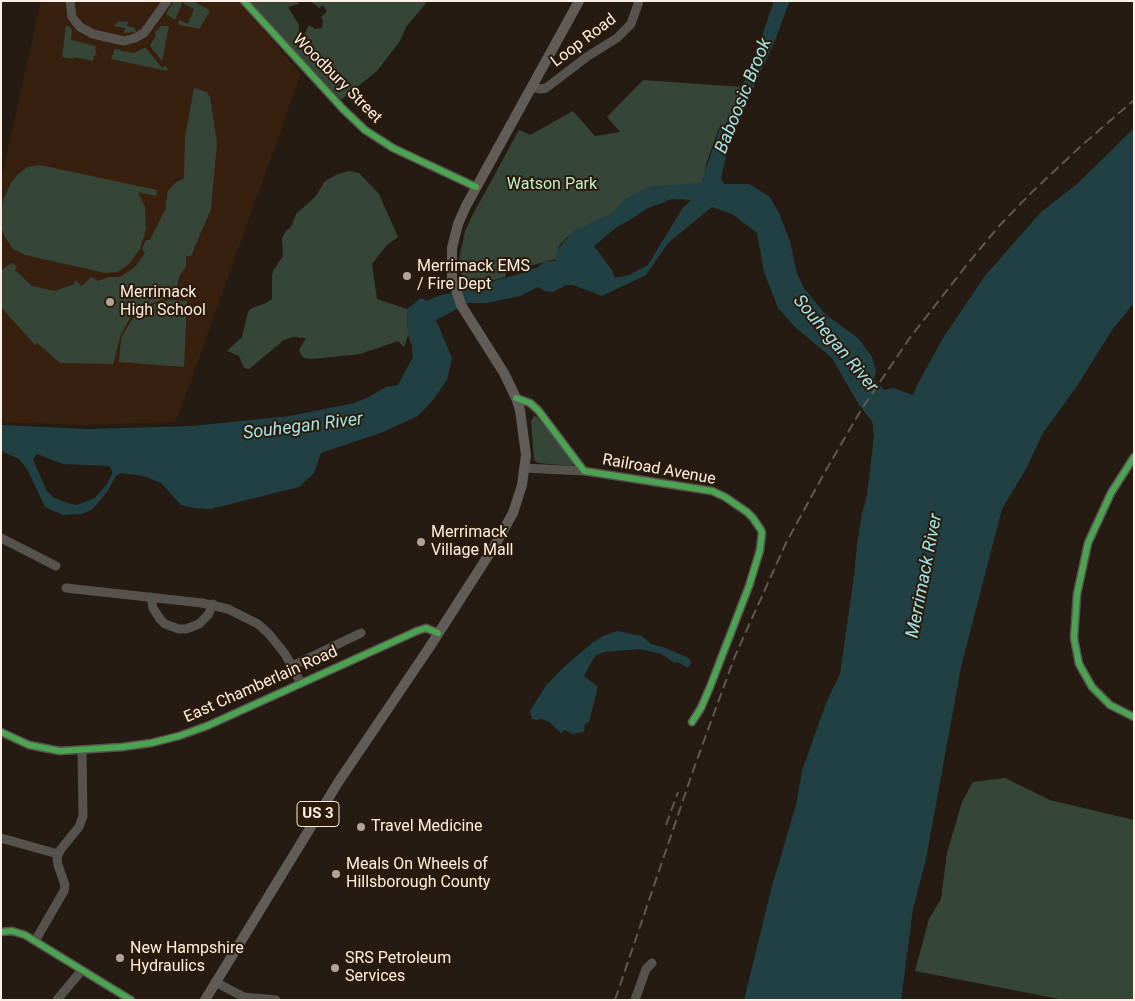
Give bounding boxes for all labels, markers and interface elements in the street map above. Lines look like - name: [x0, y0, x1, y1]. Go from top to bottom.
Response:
- street label: Loop Road: [548, 10, 620, 72]
- street label: Woodbury Street: [288, 30, 386, 128]
- water label: Baboosic Brook: [711, 35, 777, 157]
- park label: Watson Park: [507, 175, 597, 195]
- place label: Merrimack EMS / Fire Dept: [417, 257, 530, 295]
- marker: Merrimack EMS / Fire Dept: [401, 270, 413, 282]
- place label: Merrimack High School: [120, 283, 206, 321]
- water label: Souhegan River: [788, 291, 882, 397]
- marker: Merrimack High School: [104, 296, 116, 308]
- water label: Souhegan River: [242, 409, 364, 445]
- street label: Railroad Avenue: [601, 451, 717, 489]
- water label: Merrimack River: [902, 512, 948, 640]
- place label: Merrimack Village Mall: [431, 523, 513, 561]
- marker: Merrimack Village Mall: [415, 536, 427, 548]
- street label: East Chamberlain Road: [181, 642, 341, 728]
- road number: US 3: [297, 802, 339, 826]
- place label: Travel Medicine: [371, 817, 483, 837]
- marker: Travel Medicine: [355, 821, 367, 833]
- place label: Meals On Wheels of Hillsborough County: [346, 855, 490, 893]
- marker: Meals On Wheels of Hillsborough County: [330, 868, 342, 880]
- place label: New Hampshire Hydraulics: [130, 939, 244, 977]
- place label: SRS Petroleum Services: [345, 949, 451, 987]
- marker: New Hampshire Hydraulics: [114, 952, 126, 964]
- marker: SRS Petroleum Services: [329, 962, 341, 974]

